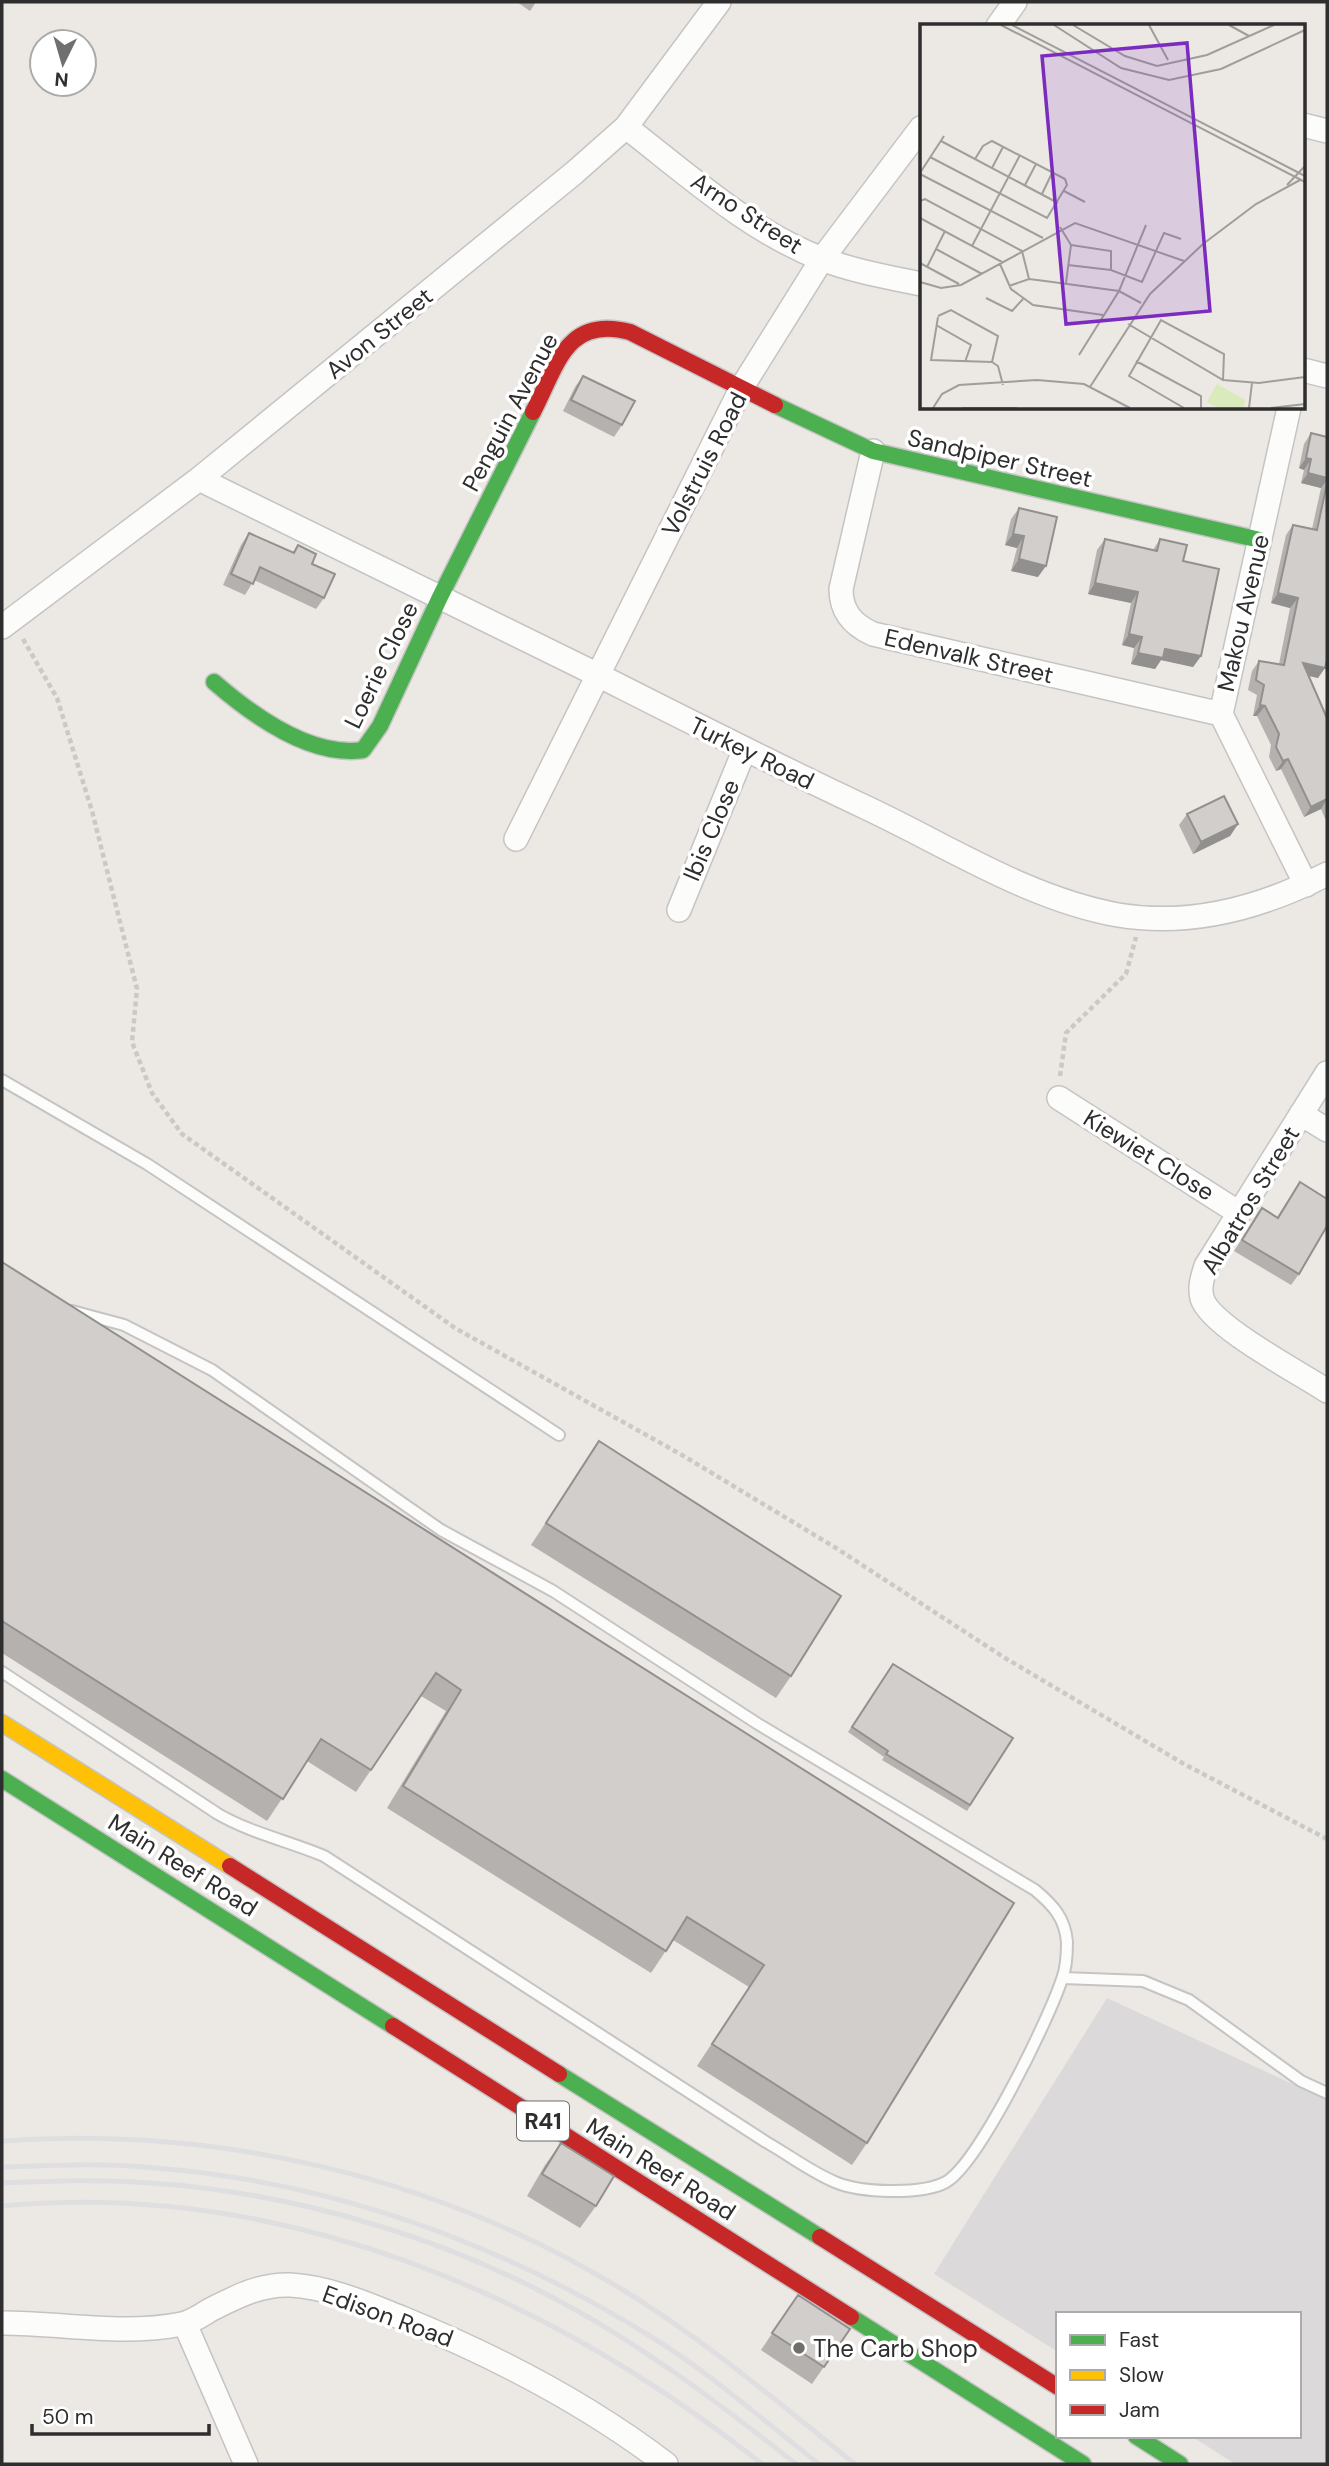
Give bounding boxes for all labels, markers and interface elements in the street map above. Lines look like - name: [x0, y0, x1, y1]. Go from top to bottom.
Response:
- inset map: [920, 24, 1304, 410]
- north arrow: [28, 28, 98, 98]
- text: N: [54, 66, 70, 92]
- street label: Arno Street: [685, 165, 809, 261]
- street label: Avon Street: [319, 280, 439, 386]
- street label: Penguin Avenue: [455, 327, 565, 497]
- street label: Volstruis Road: [654, 387, 754, 541]
- street label: Sandpiper Street: [905, 422, 1095, 494]
- street label: Makou Avenue: [1210, 531, 1276, 695]
- street label: Loerie Close: [337, 597, 425, 733]
- street label: Edenvalk Street: [881, 621, 1057, 691]
- street label: Turkey Road: [685, 710, 819, 796]
- street label: Ibis Close: [676, 775, 746, 885]
- street label: Kiewiet Close: [1078, 1103, 1220, 1207]
- street label: Albatros Street: [1194, 1120, 1306, 1280]
- street label: Main Reef Road: [103, 1807, 263, 1923]
- road number: R41: [517, 2102, 569, 2140]
- street label: Main Reef Road: [581, 2111, 741, 2227]
- street label: Edison Road: [318, 2278, 458, 2354]
- legend: [1056, 2312, 1301, 2438]
- text: Fast: [1119, 2326, 1159, 2354]
- place label: The Carb Shop: [813, 2333, 978, 2364]
- marker: The Carb Shop: [791, 2340, 807, 2356]
- text: Slow: [1119, 2361, 1164, 2389]
- scale bar: [32, 2392, 208, 2436]
- text: Jam: [1119, 2396, 1160, 2424]
- text: 50 m: [42, 2403, 93, 2431]

